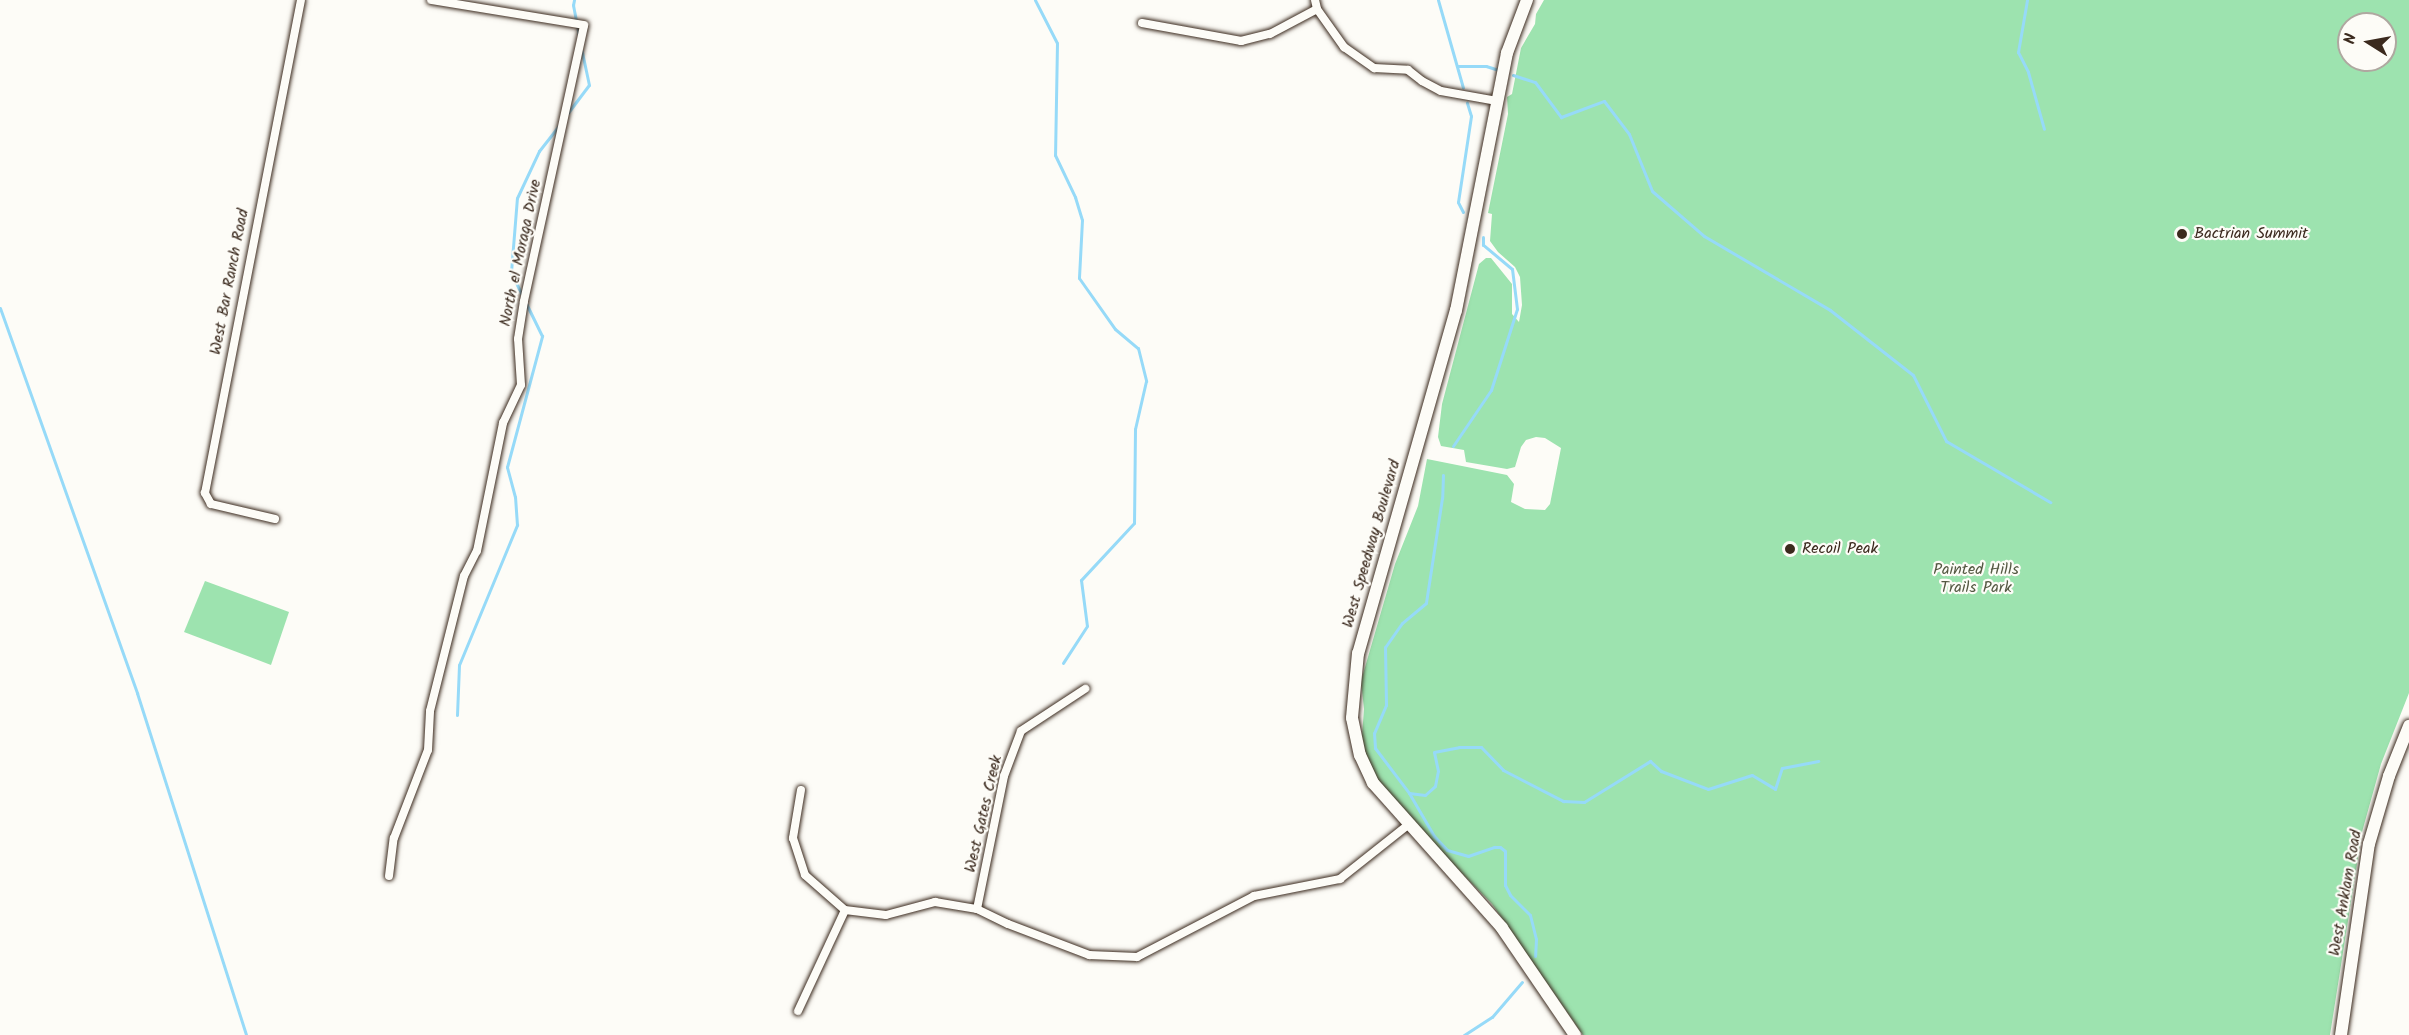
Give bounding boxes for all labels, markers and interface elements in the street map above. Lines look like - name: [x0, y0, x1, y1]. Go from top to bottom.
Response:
- north arrow: [2337, 12, 2397, 72]
- text: N: [2338, 32, 2364, 46]
- street label: North el Moraga Drive: [496, 178, 546, 328]
- street label: West Bar Ranch Road: [206, 207, 254, 357]
- place label: Bactrian Summit: [2194, 224, 2308, 244]
- marker: Bactrian Summit: [2175, 227, 2189, 241]
- street label: West Speedway Boulevard: [1339, 458, 1405, 630]
- place label: Recoil Peak: [1802, 539, 1878, 559]
- marker: Recoil Peak: [1783, 542, 1797, 556]
- park label: Painted Hills Trails Park: [1933, 560, 2019, 598]
- street label: West Gates Creek: [961, 753, 1007, 875]
- street label: West Anklam Road: [2325, 829, 2367, 957]

